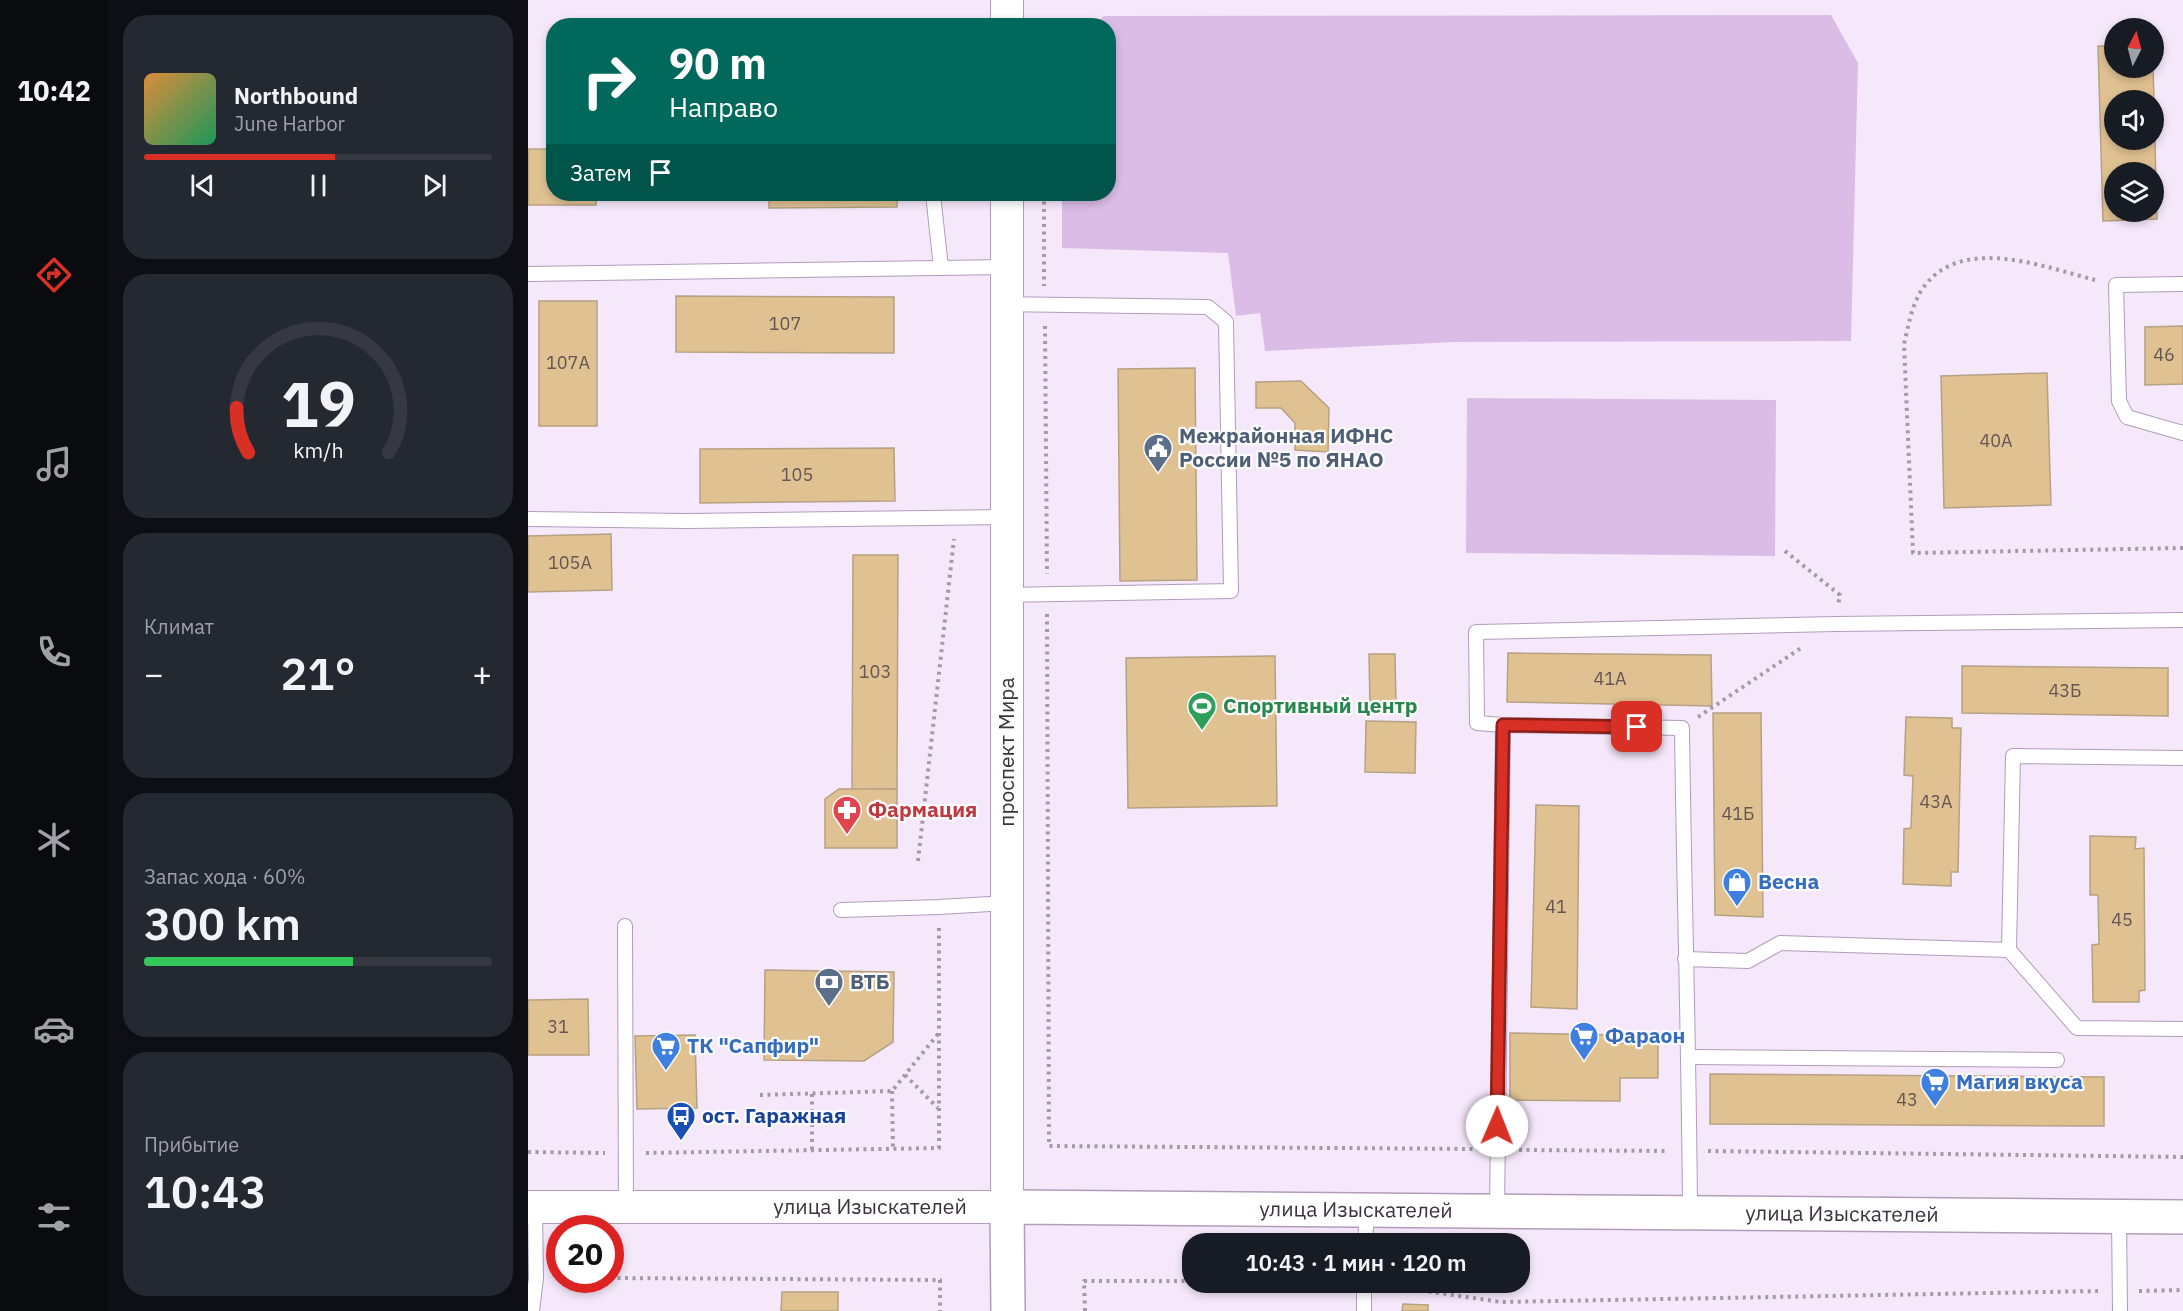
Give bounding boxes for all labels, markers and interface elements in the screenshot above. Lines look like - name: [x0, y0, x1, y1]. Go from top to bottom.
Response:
- north arrow: [2104, 18, 2164, 78]
- map controls: [2104, 18, 2164, 222]
- text: 90 m: [669, 36, 767, 91]
- icon: right: [570, 42, 648, 120]
- text: 10:42: [17, 73, 91, 108]
- text: Northbound: [234, 81, 358, 110]
- text: Направо: [669, 89, 778, 124]
- button: sound: [2104, 90, 2164, 150]
- text: June Harbor: [234, 110, 345, 137]
- icon: arrive: [644, 156, 677, 189]
- text: Затем: [570, 158, 632, 187]
- button: layers: [2104, 162, 2164, 222]
- icon: previous: [186, 169, 219, 202]
- icon: pause: [302, 169, 335, 202]
- icon: next: [418, 169, 451, 202]
- icon: directions: [33, 254, 75, 296]
- house number: 107: [769, 312, 801, 335]
- house number: 46: [2153, 343, 2175, 366]
- house number: 107А: [546, 351, 590, 374]
- text: 19: [281, 363, 355, 444]
- place label: Межрайонная ИФНС России №5 по ЯНАО: [1179, 421, 1394, 473]
- house number: 40А: [1979, 429, 2013, 452]
- public building icon: Межрайонная ИФНС России №5 по ЯНАО: [1142, 432, 1174, 474]
- text: km/h: [293, 437, 343, 465]
- icon: music: [33, 443, 75, 485]
- house number: 105: [781, 463, 813, 486]
- house number: 105А: [548, 551, 592, 574]
- text: Климат: [144, 613, 214, 640]
- icon: phone: [33, 631, 75, 673]
- text: 21°: [280, 644, 356, 702]
- text: −: [144, 652, 164, 695]
- text: +: [472, 652, 492, 695]
- house number: 103: [859, 660, 891, 683]
- house number: 41А: [1593, 667, 1627, 690]
- street label: проспект Мира: [992, 677, 1020, 827]
- house number: 43Б: [2048, 679, 2082, 702]
- sports icon: Спортивный центр: [1186, 690, 1218, 732]
- place label: Спортивный центр: [1223, 691, 1418, 719]
- pin: [1611, 701, 1662, 752]
- icon: arrive: [1620, 710, 1653, 743]
- house number: 43А: [1919, 790, 1953, 813]
- pharmacy icon: Фармация: [831, 794, 863, 836]
- place label: Фармация: [868, 795, 977, 823]
- house number: 41Б: [1721, 802, 1755, 825]
- icon: climate: [33, 819, 75, 861]
- text: Запас хода · 60%: [144, 863, 306, 890]
- shop icon: Весна: [1721, 866, 1753, 908]
- place label: Весна: [1758, 867, 1819, 895]
- text: 300 km: [144, 894, 301, 952]
- house number: 41: [1545, 895, 1567, 918]
- house number: 45: [2111, 908, 2133, 931]
- bank icon: ВТБ: [813, 966, 845, 1008]
- place label: ВТБ: [850, 967, 890, 995]
- icon: car: [33, 1008, 75, 1050]
- house number: 31: [547, 1015, 569, 1038]
- supermarket icon: Фараон: [1568, 1020, 1600, 1062]
- place label: Фараон: [1605, 1021, 1685, 1049]
- supermarket icon: ТК "Сапфир": [650, 1030, 682, 1072]
- place label: ТК "Сапфир": [687, 1031, 819, 1059]
- supermarket icon: Магия вкуса: [1919, 1066, 1951, 1108]
- place label: Магия вкуса: [1956, 1067, 2083, 1095]
- house number: 43: [1896, 1088, 1918, 1111]
- position arrow: [1465, 1094, 1529, 1158]
- bus stop icon: ост. Гаражная: [665, 1100, 697, 1142]
- place label: ост. Гаражная: [702, 1101, 846, 1129]
- text: Прибытие: [144, 1131, 239, 1158]
- text: 10:43: [144, 1162, 266, 1220]
- street label: улица Изыскателей: [773, 1192, 967, 1220]
- street label: улица Изыскателей: [1259, 1194, 1453, 1224]
- icon: filters: [33, 1196, 75, 1238]
- street label: улица Изыскателей: [1745, 1198, 1939, 1228]
- speed limit sign: 20: [546, 1215, 624, 1293]
- text: 10:43 · 1 мин · 120 m: [1245, 1248, 1467, 1277]

